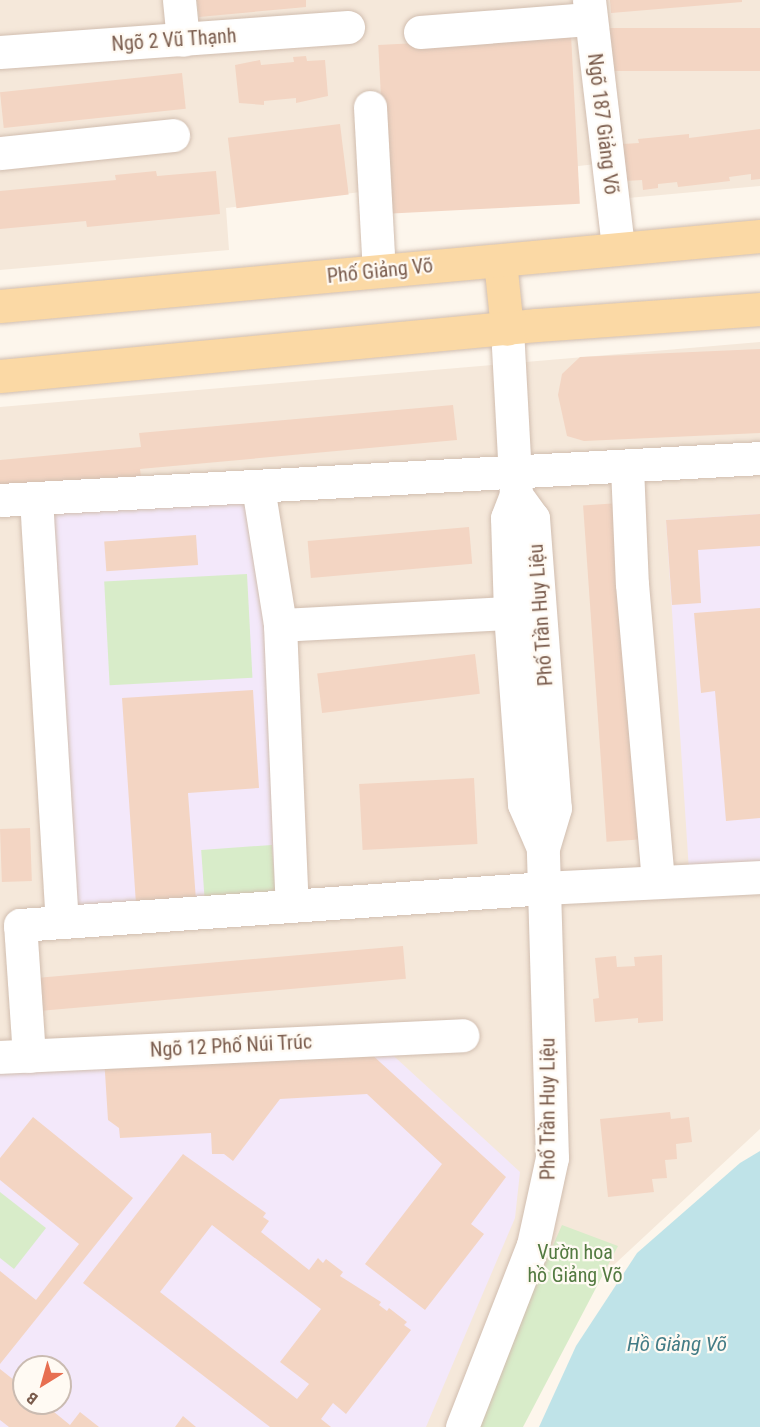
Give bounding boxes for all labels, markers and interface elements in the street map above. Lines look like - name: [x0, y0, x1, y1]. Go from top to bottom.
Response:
- street label: Ngõ 2 Vũ Thạnh: [111, 24, 237, 56]
- street label: Ngõ 187 Giảng Võ: [582, 52, 624, 196]
- street label: Phố Giảng Võ: [326, 254, 434, 288]
- street label: Phố Trần Huy Liệu: [524, 543, 558, 687]
- street label: Ngõ 12 Phố Núi Trúc: [149, 1030, 313, 1062]
- street label: Phố Trần Huy Liệu: [536, 1038, 560, 1180]
- park label: Vườn hoa hồ Giảng Võ: [527, 1241, 623, 1288]
- water label: Hồ Giảng Võ: [627, 1331, 727, 1357]
- north arrow: [12, 1355, 72, 1415]
- text: B: [23, 1388, 41, 1408]

